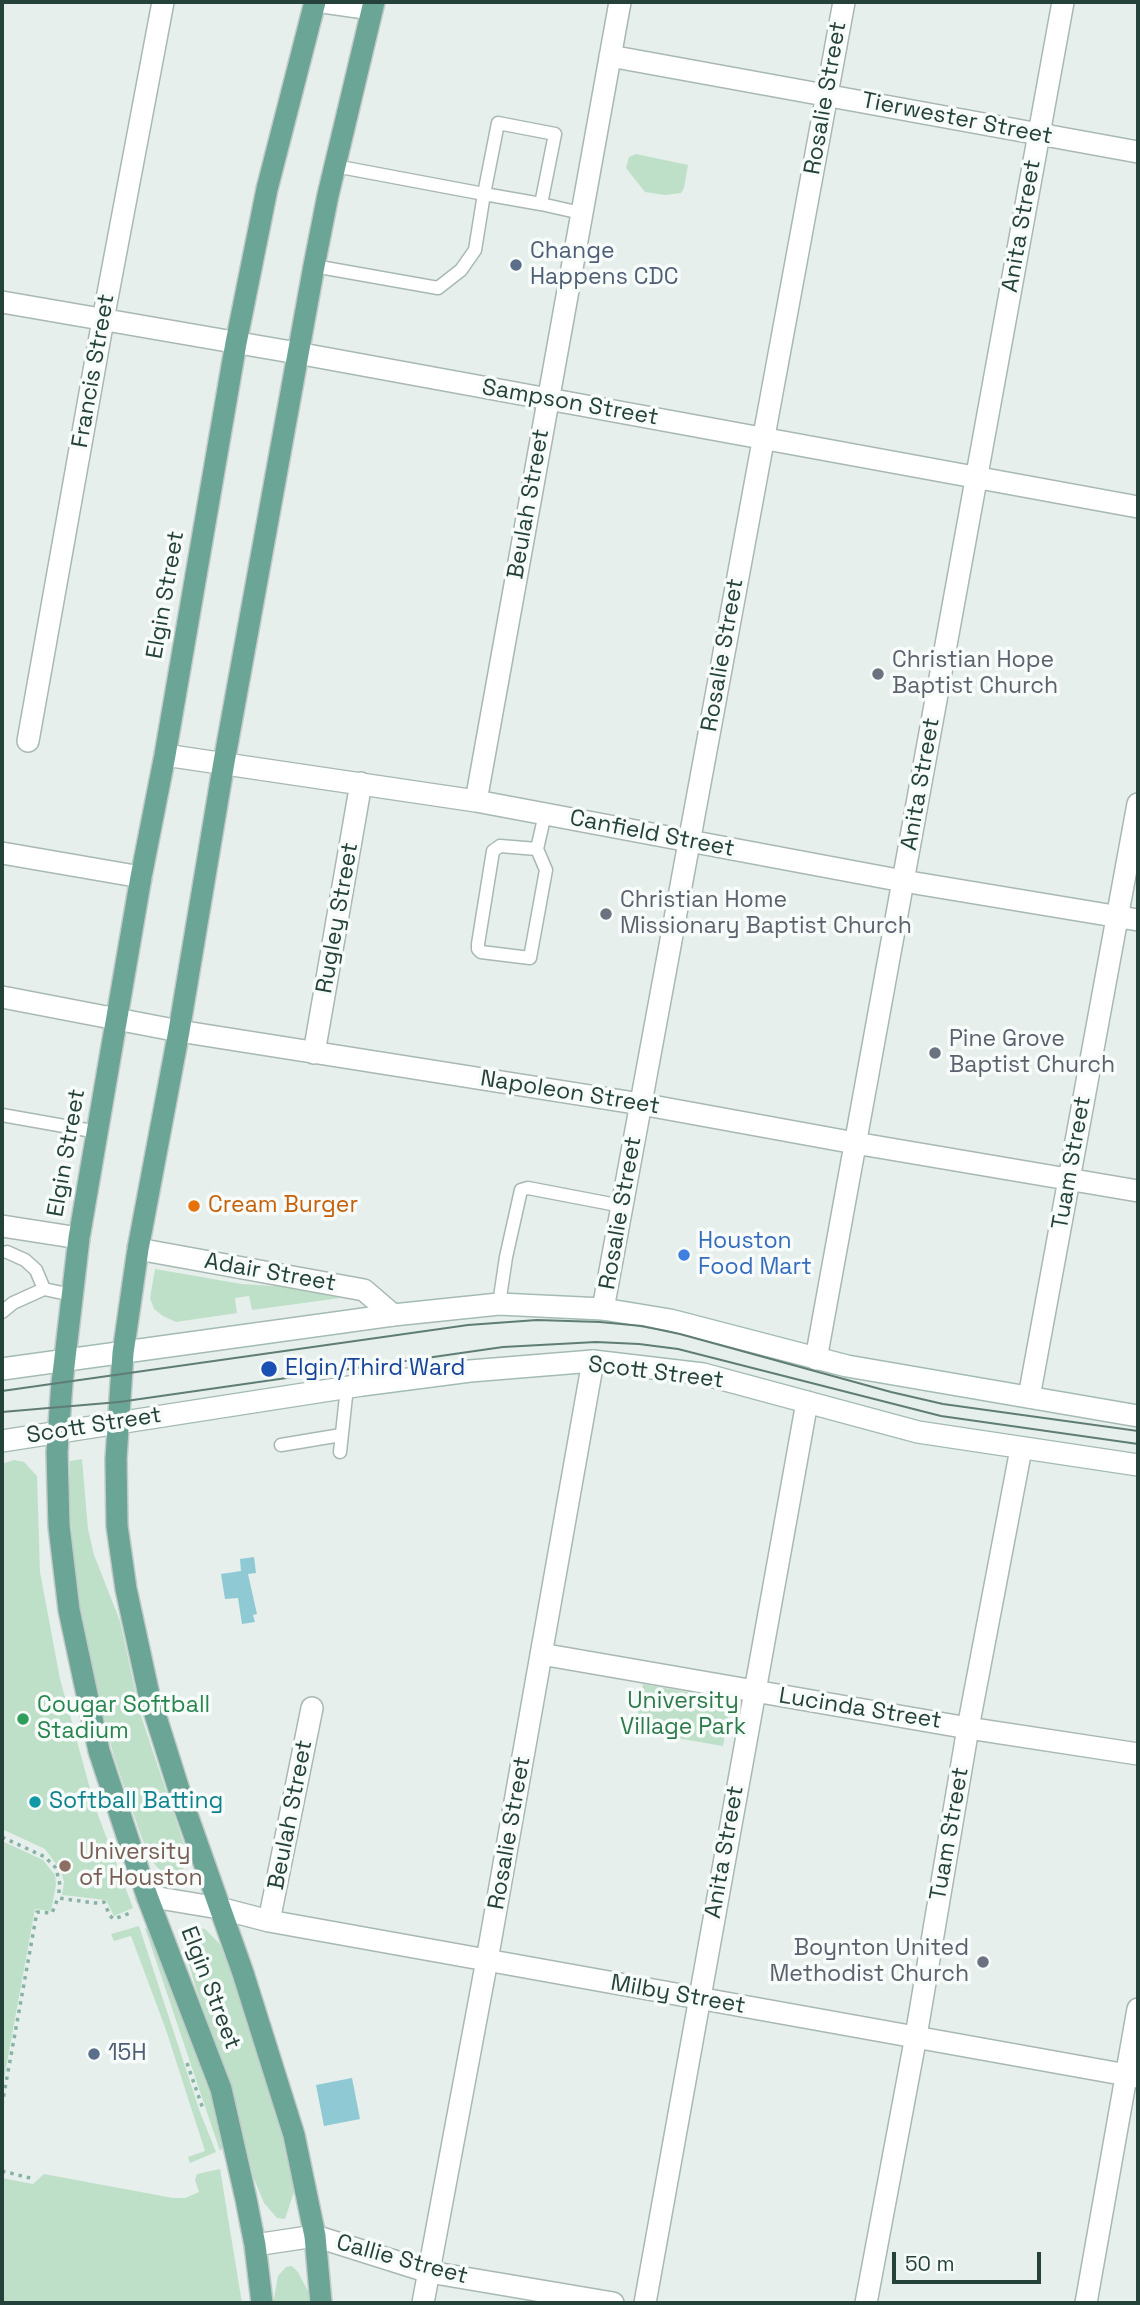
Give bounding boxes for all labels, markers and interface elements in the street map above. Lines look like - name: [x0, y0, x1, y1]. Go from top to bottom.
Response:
- street label: Rosalie Street: [799, 19, 853, 177]
- street label: Tierwester Street: [859, 87, 1055, 151]
- street label: Anita Street: [997, 158, 1047, 294]
- place label: Change Happens CDC: [530, 238, 678, 292]
- marker: Change Happens CDC: [508, 257, 524, 273]
- street label: Francis Street: [67, 292, 121, 450]
- street label: Sampson Street: [480, 374, 660, 432]
- street label: Beulah Street: [502, 427, 556, 581]
- street label: Elgin Street: [141, 529, 191, 661]
- street label: Rosalie Street: [696, 576, 750, 734]
- place label: Christian Hope Baptist Church: [892, 647, 1058, 701]
- marker: Christian Hope Baptist Church: [870, 666, 886, 682]
- street label: Anita Street: [896, 716, 946, 852]
- street label: Canfield Street: [567, 804, 737, 864]
- street label: Rugley Street: [311, 840, 365, 996]
- place label: Christian Home Missionary Baptist Church: [620, 887, 912, 941]
- marker: Christian Home Missionary Baptist Church: [598, 906, 614, 922]
- place label: Pine Grove Baptist Church: [949, 1026, 1115, 1080]
- marker: Pine Grove Baptist Church: [927, 1045, 943, 1061]
- street label: Napoleon Street: [478, 1065, 662, 1121]
- street label: Elgin Street: [42, 1087, 92, 1219]
- street label: Tuam Street: [1047, 1094, 1097, 1232]
- street label: Rosalie Street: [594, 1134, 648, 1292]
- place label: Cream Burger: [208, 1192, 358, 1220]
- marker: Cream Burger: [186, 1198, 202, 1214]
- place label: Houston Food Mart: [698, 1228, 812, 1282]
- marker: Houston Food Mart: [676, 1247, 692, 1263]
- street label: Adair Street: [202, 1248, 338, 1298]
- street label: Scott Street: [587, 1351, 725, 1395]
- place label: Elgin/Third Ward: [285, 1355, 465, 1383]
- marker: Elgin/Third Ward: [259, 1359, 279, 1379]
- street label: Scott Street: [25, 1402, 163, 1450]
- street label: Lucinda Street: [777, 1683, 943, 1735]
- park label: University Village Park: [620, 1688, 746, 1742]
- place label: Cougar Softball Stadium: [37, 1692, 210, 1746]
- marker: Cougar Softball Stadium: [15, 1711, 31, 1727]
- street label: Beulah Street: [263, 1738, 319, 1892]
- street label: Rosalie Street: [483, 1754, 537, 1912]
- street label: Tuam Street: [925, 1765, 975, 1903]
- street label: Anita Street: [700, 1784, 750, 1920]
- place label: Softball Batting: [49, 1788, 223, 1816]
- marker: Softball Batting: [27, 1794, 43, 1810]
- place label: University of Houston: [79, 1839, 203, 1893]
- marker: University of Houston: [57, 1858, 73, 1874]
- street label: Elgin Street: [174, 1923, 246, 2053]
- place label: Boynton United Methodist Church: [769, 1935, 969, 1989]
- marker: Boynton United Methodist Church: [975, 1954, 991, 1970]
- street label: Milby Street: [609, 1970, 747, 2020]
- place label: 15H: [108, 2040, 146, 2068]
- marker: 15H: [86, 2046, 102, 2062]
- street label: Callie Street: [333, 2229, 471, 2291]
- scale bar: [895, 2238, 1044, 2282]
- text: 50 m: [905, 2250, 955, 2277]

